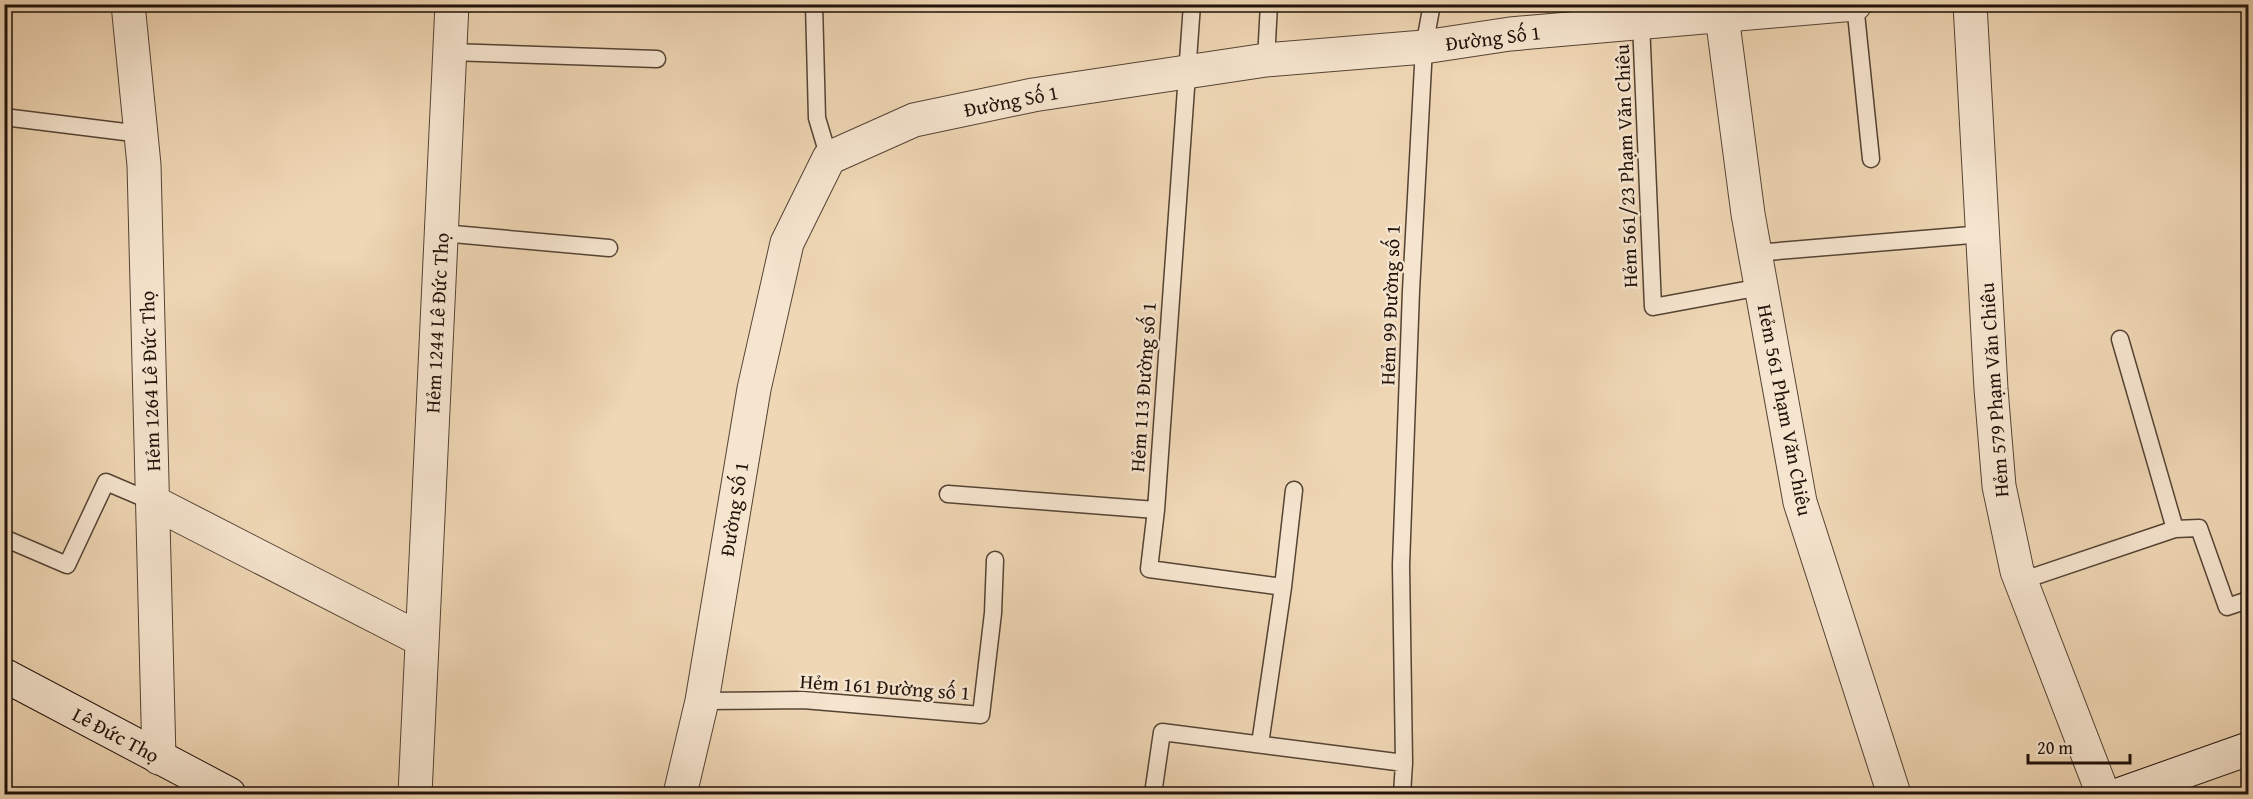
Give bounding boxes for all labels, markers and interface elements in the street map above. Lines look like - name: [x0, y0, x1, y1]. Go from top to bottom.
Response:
- street label: Đường Số 1: [1444, 17, 1542, 58]
- street label: Hẻm 561/23 Phạm Văn Chiêu: [1607, 44, 1644, 288]
- street label: Đường Số 1: [961, 77, 1061, 124]
- street label: Hẻm 99 Đường số 1: [1372, 224, 1407, 386]
- street label: Hẻm 1244 Lê Đức Thọ: [417, 232, 456, 414]
- street label: Hẻm 579 Phạm Văn Chiêu: [1972, 282, 2015, 498]
- street label: Hẻm 1264 Lê Đức Thọ: [132, 290, 167, 472]
- street label: Hẻm 113 Đường số 1: [1122, 301, 1163, 473]
- street label: Hẻm 561 Phạm Văn Chiêu: [1751, 302, 1820, 518]
- street label: Đường Số 1: [712, 459, 755, 558]
- street label: Hẻm 161 Đường số 1: [799, 666, 971, 707]
- street label: Lê Đức Thọ: [68, 700, 165, 769]
- scale bar: [2028, 727, 2130, 765]
- text: 20 m: [2037, 734, 2073, 761]

